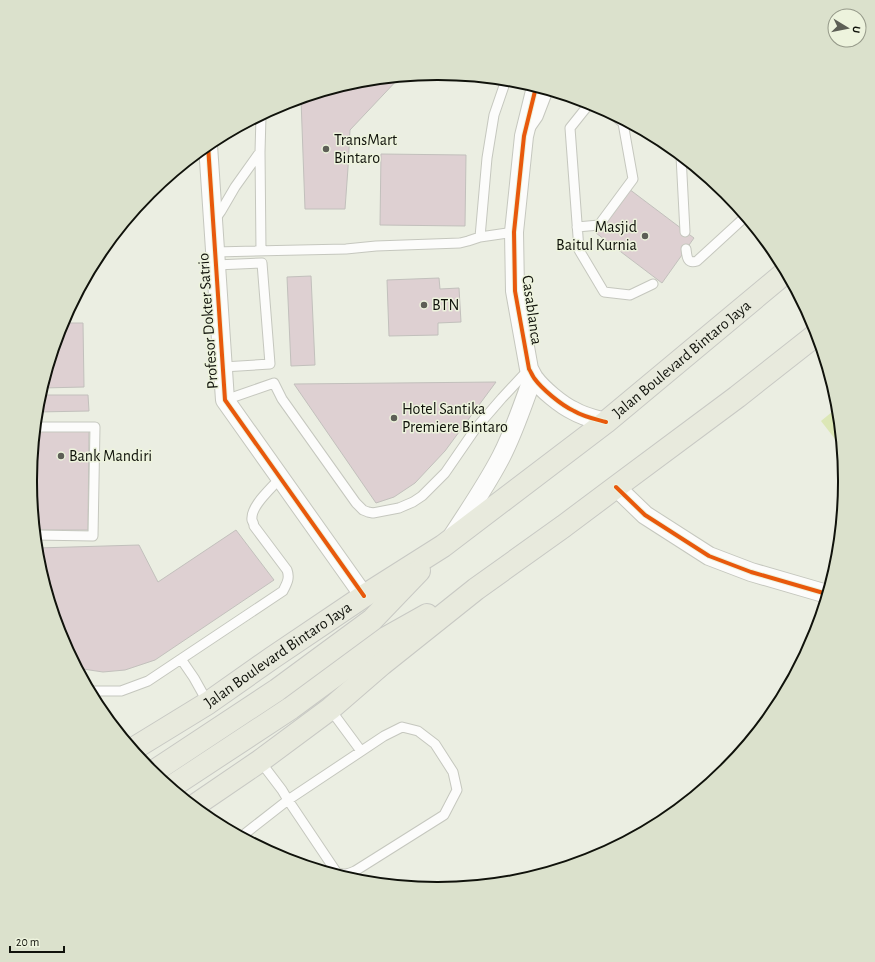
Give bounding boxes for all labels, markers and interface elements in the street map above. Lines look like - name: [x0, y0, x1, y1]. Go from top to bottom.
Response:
- north arrow: [827, 8, 867, 48]
- text: U: [850, 25, 862, 34]
- place label: TransMart Bintaro: [334, 132, 397, 166]
- marker: TransMart Bintaro: [321, 144, 331, 154]
- place label: Masjid Baitul Kurnia: [556, 219, 637, 253]
- marker: Masjid Baitul Kurnia: [640, 231, 650, 241]
- street label: Profesor Dokter Satrio: [195, 252, 221, 390]
- street label: Casablanca: [519, 274, 545, 346]
- place label: BTN: [432, 297, 459, 313]
- street label: Jalan Boulevard Bintaro Jaya: [610, 297, 754, 421]
- marker: BTN: [419, 300, 429, 310]
- place label: Hotel Santika Premiere Bintaro: [402, 401, 508, 435]
- marker: Hotel Santika Premiere Bintaro: [389, 413, 399, 423]
- place label: Bank Mandiri: [69, 448, 152, 464]
- marker: Bank Mandiri: [56, 451, 66, 461]
- street label: Jalan Boulevard Bintaro Jaya: [202, 599, 354, 711]
- scale bar: [10, 928, 64, 954]
- text: 20 m: [16, 936, 39, 948]

